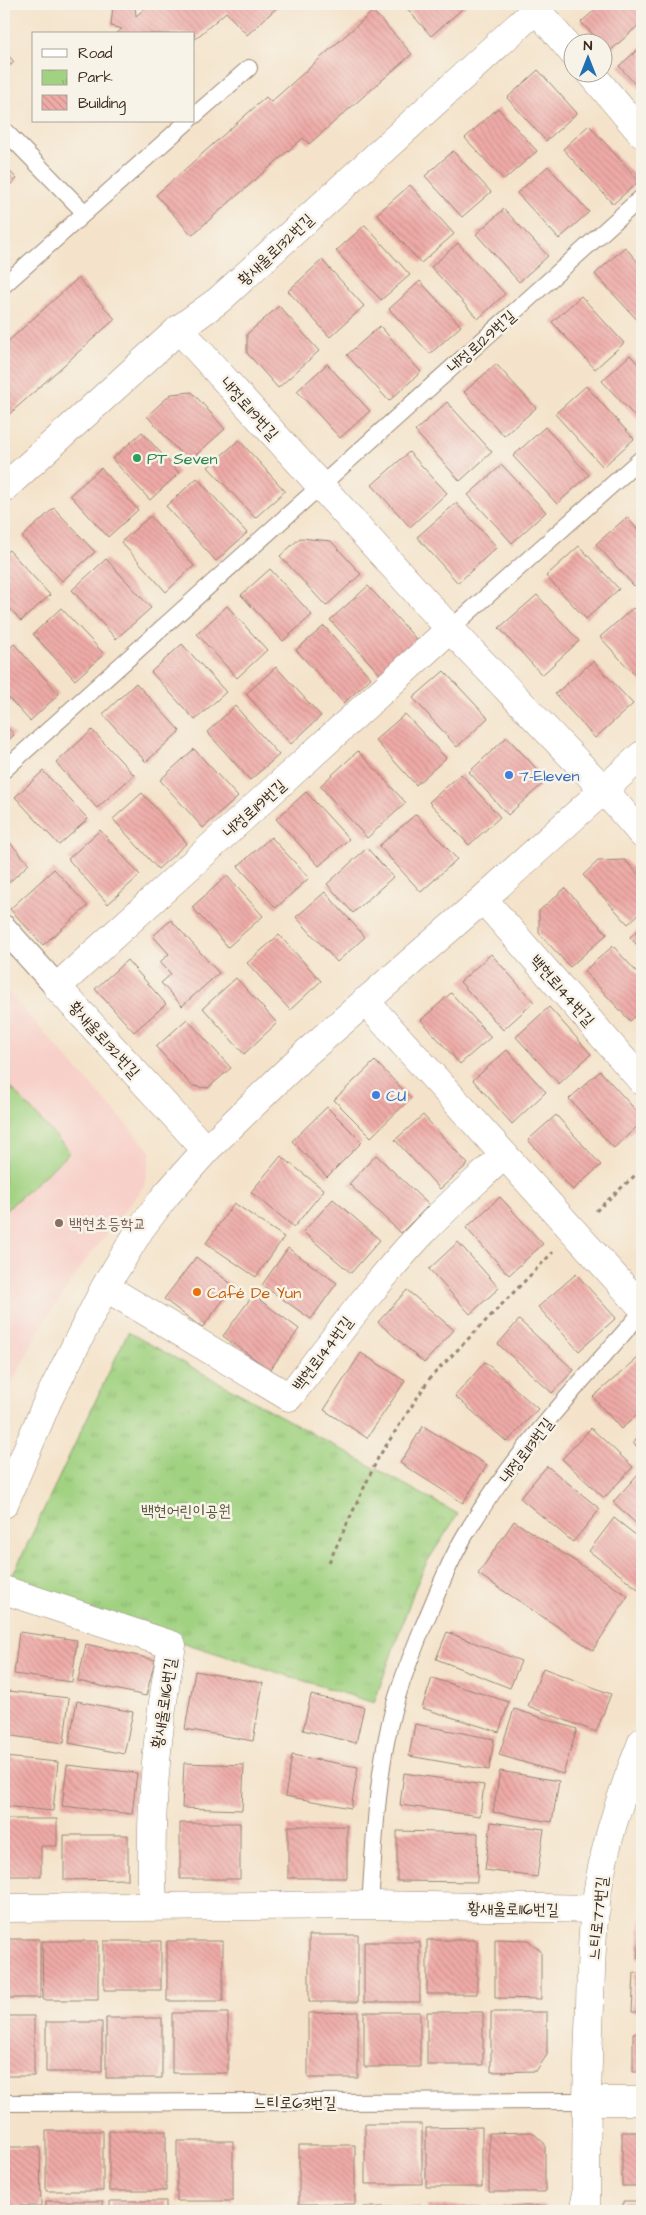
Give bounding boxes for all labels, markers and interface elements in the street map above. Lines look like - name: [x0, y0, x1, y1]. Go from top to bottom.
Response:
- legend: [32, 32, 195, 122]
- north arrow: [564, 32, 614, 82]
- text: N: [584, 36, 593, 56]
- text: Road: [78, 43, 113, 64]
- text: Park: [78, 67, 113, 88]
- text: Building: [78, 93, 126, 115]
- street label: 황새울로132번길: [233, 209, 319, 291]
- street label: 내정로129번길: [443, 305, 521, 378]
- street label: 내정로119번길: [215, 372, 283, 445]
- place label: PT Seven: [147, 448, 217, 470]
- marker: PT Seven: [131, 452, 143, 464]
- place label: 7-Eleven: [519, 765, 579, 787]
- marker: 7-Eleven: [503, 769, 515, 781]
- street label: 내정로119번길: [218, 775, 291, 843]
- street label: 백현로144번길: [525, 950, 600, 1031]
- street label: 황새울로132번길: [64, 996, 145, 1083]
- place label: CU: [386, 1085, 406, 1107]
- marker: CU: [370, 1089, 382, 1101]
- place label: 백현초등학교: [69, 1213, 146, 1235]
- marker: 백현초등학교: [53, 1217, 65, 1229]
- place label: Café De Yun: [207, 1282, 301, 1304]
- marker: Café De Yun: [191, 1286, 203, 1298]
- street label: 백현로144번길: [287, 1312, 358, 1395]
- street label: 내정로113번길: [495, 1413, 559, 1488]
- park label: 백현어린이공원: [141, 1500, 231, 1522]
- street label: 황새울로116번길: [146, 1656, 182, 1750]
- street label: 느티로77번길: [583, 1875, 613, 1961]
- street label: 황새울로116번길: [467, 1897, 559, 1921]
- street label: 느티로63번길: [254, 2092, 336, 2114]

